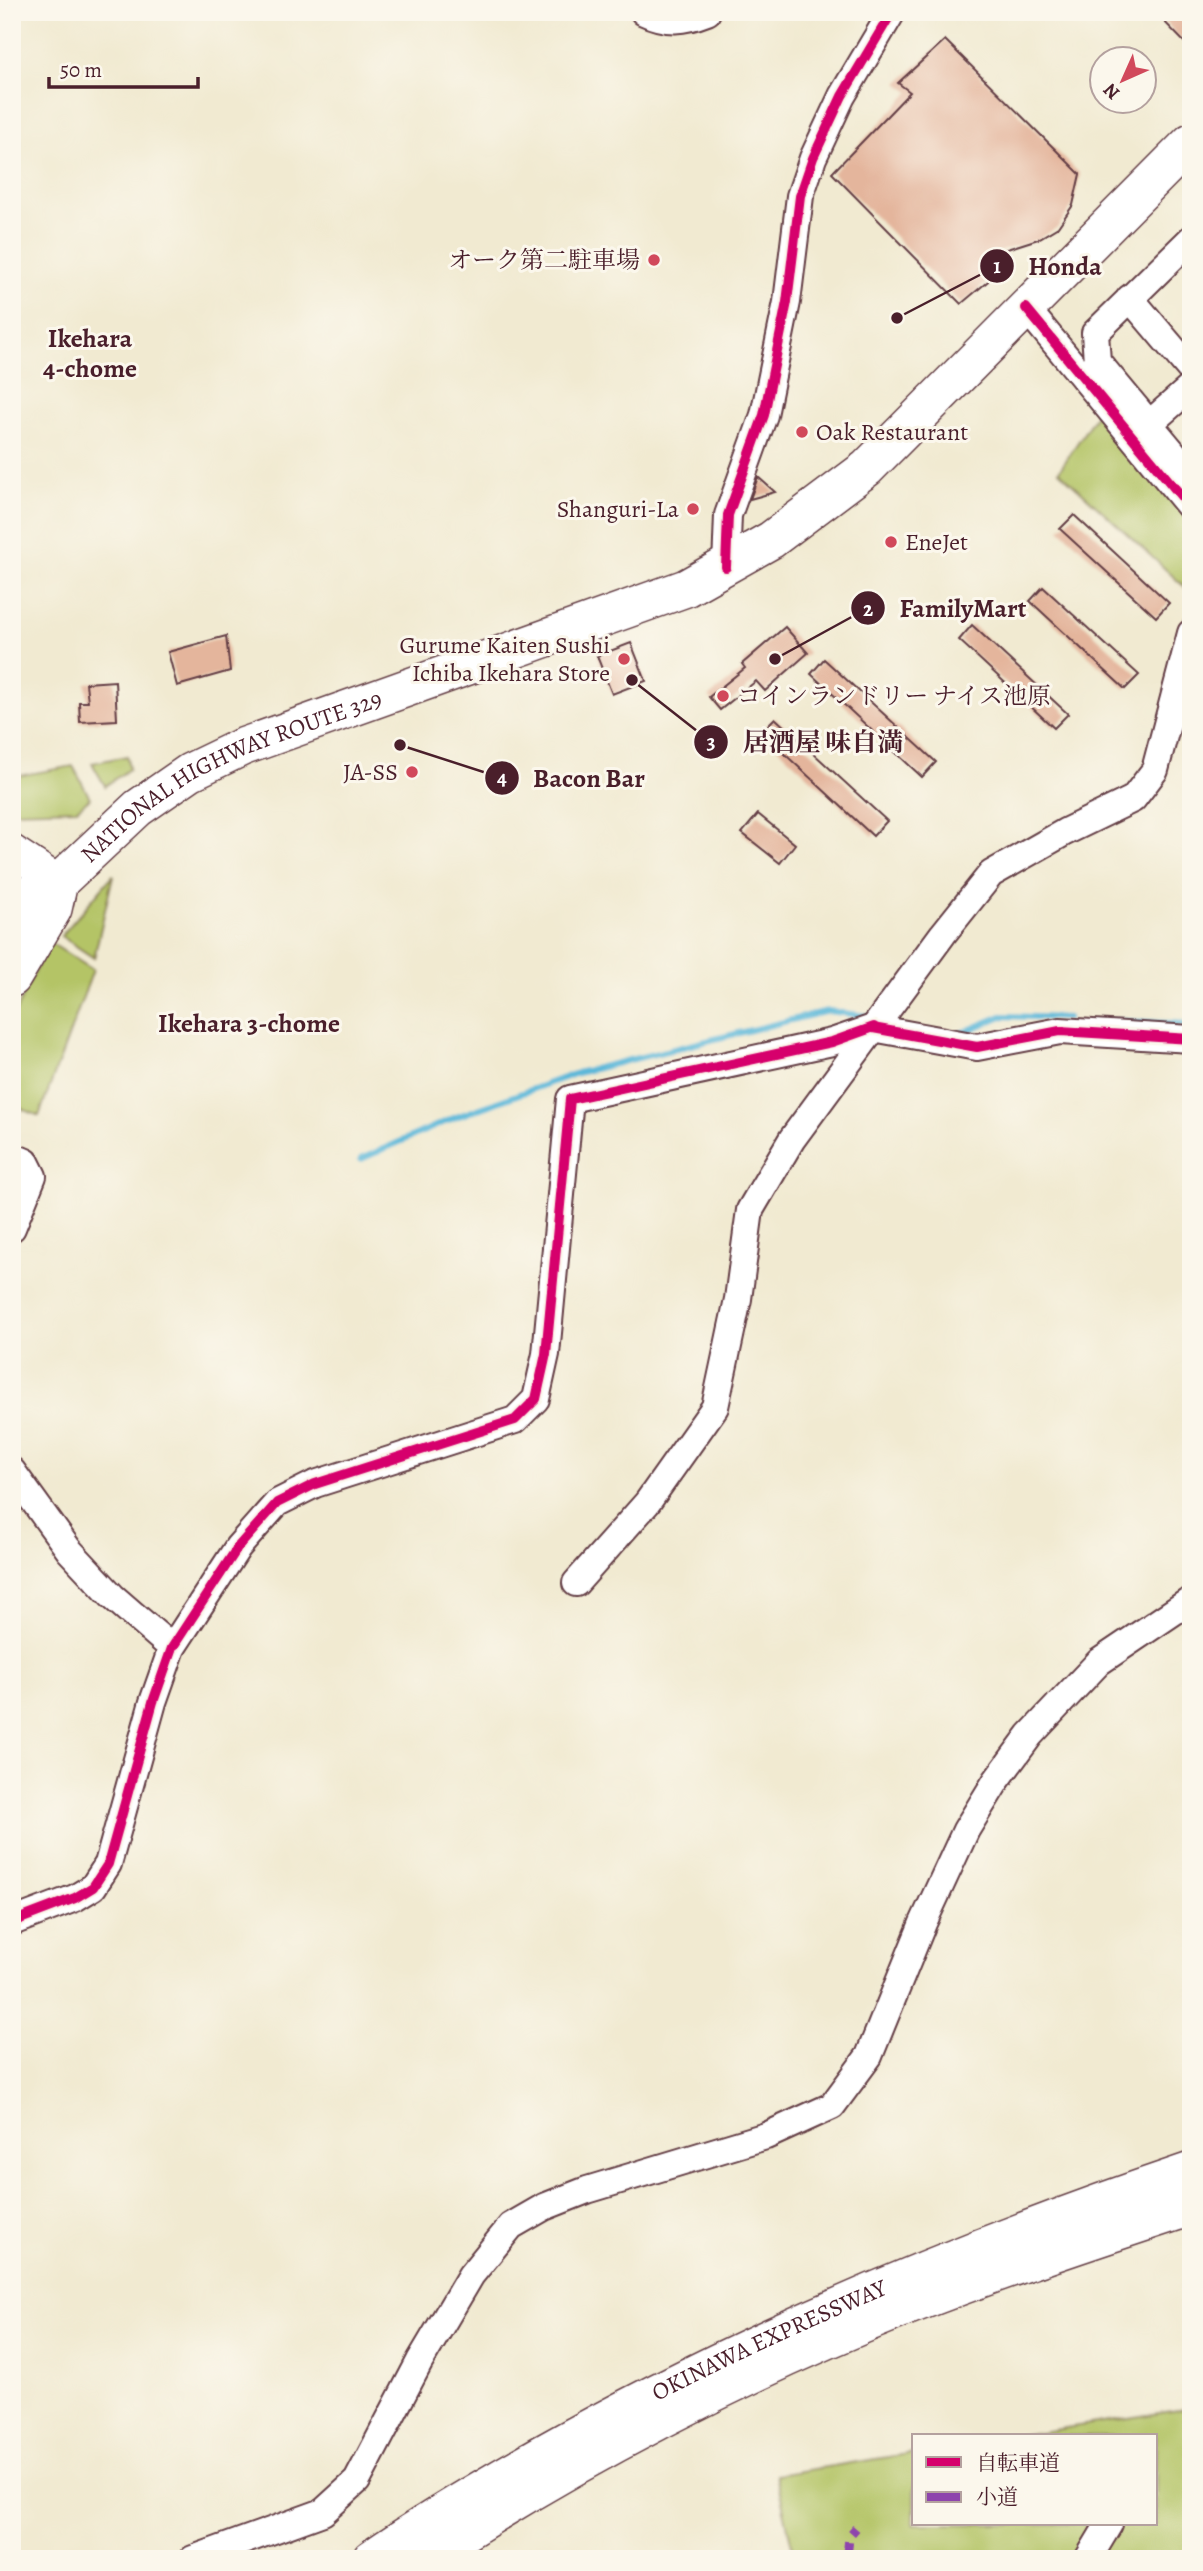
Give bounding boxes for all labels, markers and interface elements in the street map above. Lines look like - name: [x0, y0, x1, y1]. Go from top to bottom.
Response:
- scale bar: [49, 46, 198, 90]
- north arrow: [1088, 46, 1158, 116]
- text: 50 m: [60, 56, 102, 84]
- text: N: [1097, 77, 1126, 105]
- callout: Honda: [979, 242, 1116, 289]
- place label: オーク第二駐車場: [448, 244, 640, 276]
- text: Honda: [1028, 249, 1102, 284]
- marker: オーク第二駐車場: [646, 252, 662, 268]
- text: 1: [993, 252, 1001, 280]
- district label: Ikehara 4-chome: [43, 321, 137, 386]
- place label: Oak Restaurant: [816, 416, 968, 448]
- marker: Oak Restaurant: [794, 424, 810, 440]
- place label: Shanguri-La: [557, 493, 680, 525]
- marker: Shanguri-La: [685, 501, 701, 517]
- place label: EneJet: [905, 526, 968, 558]
- marker: EneJet: [883, 534, 899, 550]
- callout: FamilyMart: [851, 585, 1040, 632]
- text: FamilyMart: [900, 591, 1027, 626]
- text: 2: [863, 595, 873, 623]
- place label: Gurume Kaiten Sushi Ichiba Ikehara Store: [400, 629, 610, 689]
- marker: Gurume Kaiten Sushi Ichiba Ikehara Store: [616, 651, 632, 667]
- place label: コインランドリー ナイス池原: [737, 680, 1051, 712]
- street label: NATIONAL HIGHWAY ROUTE 329: [74, 682, 386, 870]
- marker: コインランドリー ナイス池原: [715, 688, 731, 704]
- callout: 居酒屋 味自満: [694, 719, 917, 766]
- text: 居酒屋 味自満: [743, 725, 903, 760]
- text: 3: [706, 728, 716, 756]
- callout: Bacon Bar: [484, 755, 659, 802]
- place label: JA-SS: [343, 756, 398, 788]
- text: Bacon Bar: [533, 761, 645, 796]
- marker: JA-SS: [404, 764, 420, 780]
- text: 4: [497, 764, 507, 792]
- district label: Ikehara 3-chome: [158, 1006, 340, 1041]
- street label: OKINAWA EXPRESSWAY: [646, 2271, 892, 2408]
- legend: [912, 2434, 1158, 2526]
- text: 自転車道: [976, 2449, 1060, 2477]
- text: 小道: [976, 2483, 1018, 2511]

